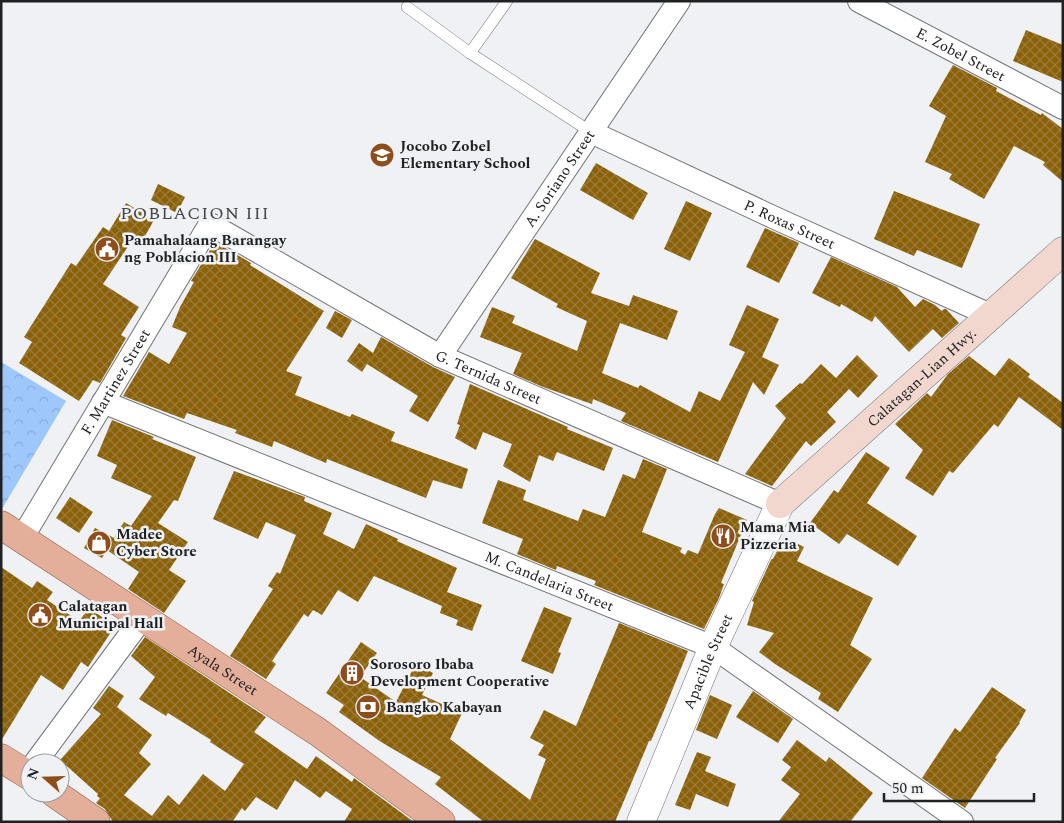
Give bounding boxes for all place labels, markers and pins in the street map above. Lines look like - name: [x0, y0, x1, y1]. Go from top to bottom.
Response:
- place label: Jocobo Zobel Elementary School: [400, 135, 531, 175]
- school or university icon: Jocobo Zobel Elementary School: [369, 142, 395, 168]
- place label: Pamahalaang Barangay ng Poblacion III: [124, 229, 287, 269]
- public building icon: Pamahalaang Barangay ng Poblacion III: [94, 236, 120, 262]
- place label: Mama Mia Pizzeria: [740, 516, 816, 556]
- place label: Madee Cyber Store: [116, 523, 197, 563]
- restaurant icon: Mama Mia Pizzeria: [710, 523, 736, 549]
- shop icon: Madee Cyber Store: [86, 530, 112, 556]
- place label: Calatagan Municipal Hall: [58, 595, 164, 635]
- public building icon: Calatagan Municipal Hall: [27, 602, 53, 628]
- place label: Sorosoro Ibaba Development Cooperative: [370, 653, 549, 693]
- building icon: Sorosoro Ibaba Development Cooperative: [339, 660, 365, 686]
- bank icon: Bangko Kabayan: [355, 694, 381, 720]
- place label: Bangko Kabayan: [386, 696, 502, 719]

